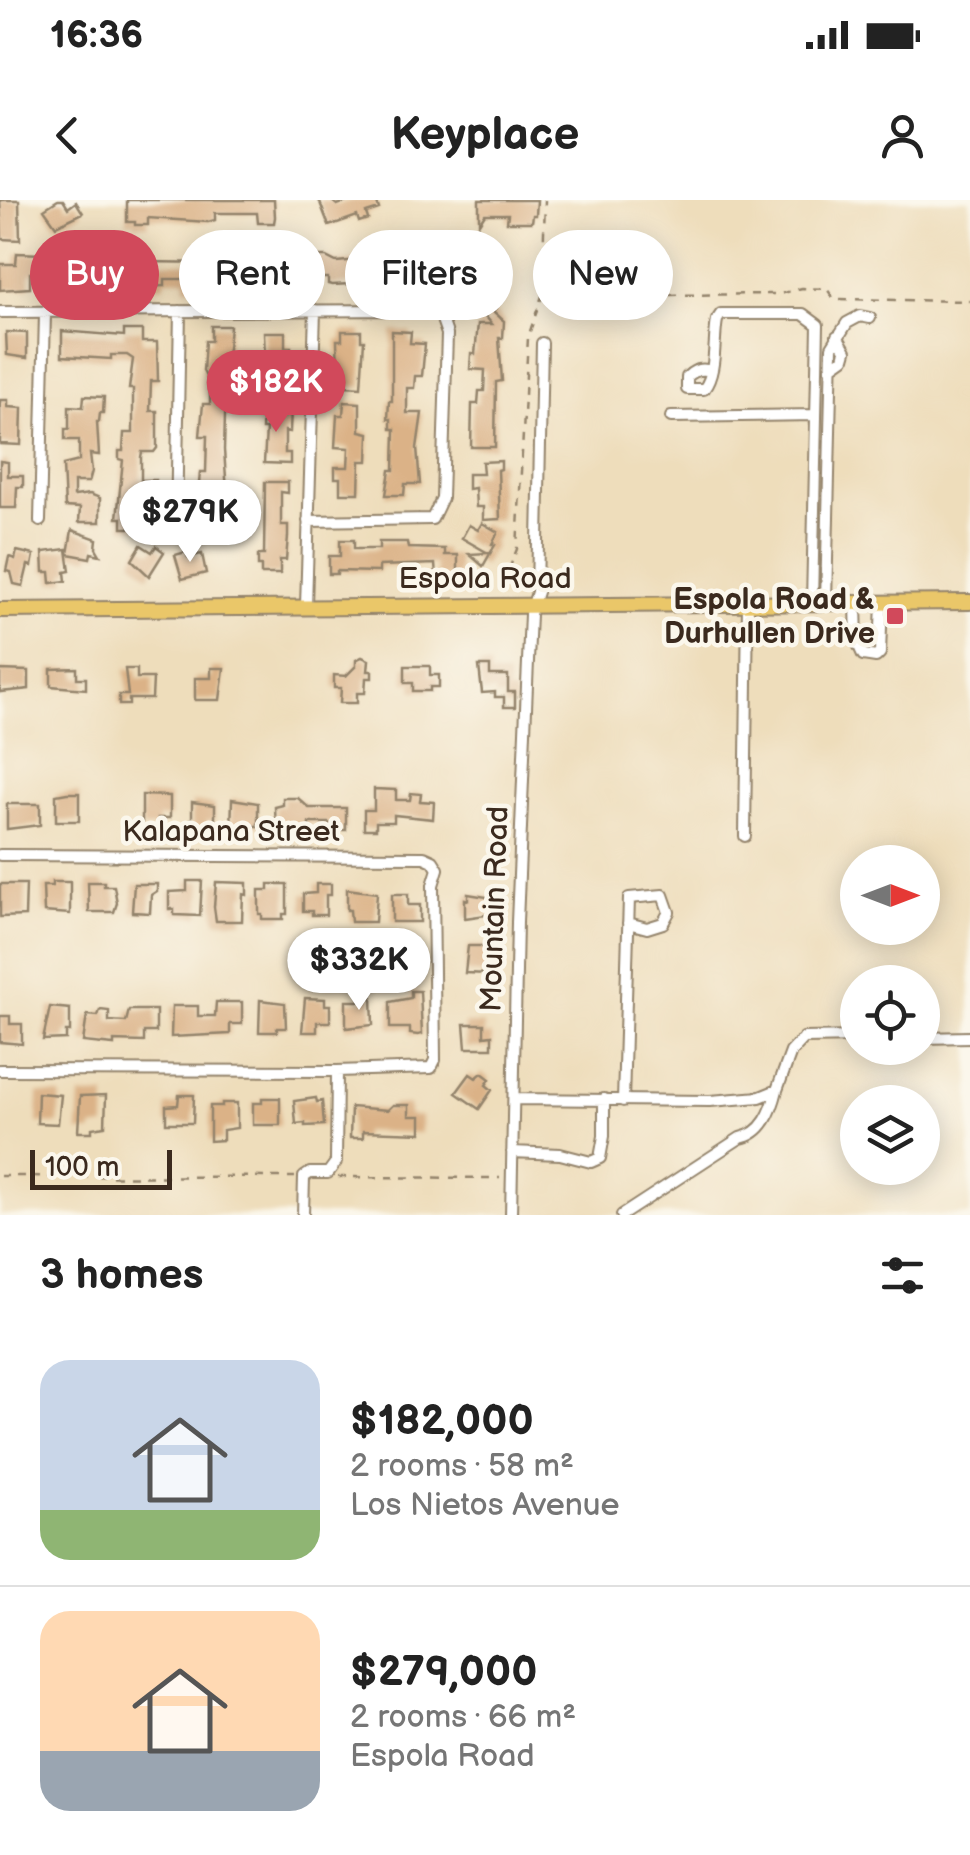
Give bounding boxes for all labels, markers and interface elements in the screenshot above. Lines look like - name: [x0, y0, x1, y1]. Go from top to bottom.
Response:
- text: 16:36: [50, 13, 143, 58]
- icon: back: [40, 108, 95, 163]
- text: Keyplace: [391, 108, 579, 163]
- icon: person: [875, 108, 930, 163]
- chip: Buy: [30, 230, 159, 320]
- chip: Rent: [179, 230, 325, 320]
- chip: Filters: [345, 230, 513, 320]
- chip: New: [533, 230, 673, 320]
- pin: $182K: [206, 350, 346, 435]
- text: $182K: [229, 363, 323, 402]
- pin: $279K: [120, 480, 260, 565]
- text: $279K: [141, 493, 239, 532]
- street label: Espola Road: [398, 561, 572, 597]
- place label: Espola Road & Durhullen Drive: [664, 582, 875, 652]
- marker: Espola Road & Durhullen Drive: [884, 605, 906, 627]
- street label: Mountain Road: [473, 805, 517, 1013]
- street label: Kalapana Street: [122, 814, 340, 850]
- north arrow: [840, 845, 940, 945]
- map controls: [840, 845, 940, 1185]
- pin: $332K: [289, 928, 429, 1013]
- text: $332K: [309, 941, 409, 980]
- button: locate: [840, 965, 940, 1065]
- button: layers: [840, 1085, 940, 1185]
- scale bar: [30, 1145, 172, 1190]
- text: 100 m: [45, 1151, 119, 1184]
- icon: filters: [875, 1248, 930, 1303]
- text: 3 homes: [40, 1250, 203, 1301]
- text: $182,000: [350, 1396, 534, 1447]
- icon: home: [120, 1400, 240, 1520]
- text: 2 rooms · 58 m²: [350, 1447, 574, 1486]
- text: Los Nietos Avenue: [350, 1486, 620, 1525]
- text: $279,000: [350, 1647, 537, 1698]
- icon: home: [120, 1651, 240, 1771]
- text: 2 rooms · 66 m²: [350, 1698, 576, 1737]
- text: Espola Road: [350, 1737, 535, 1776]

